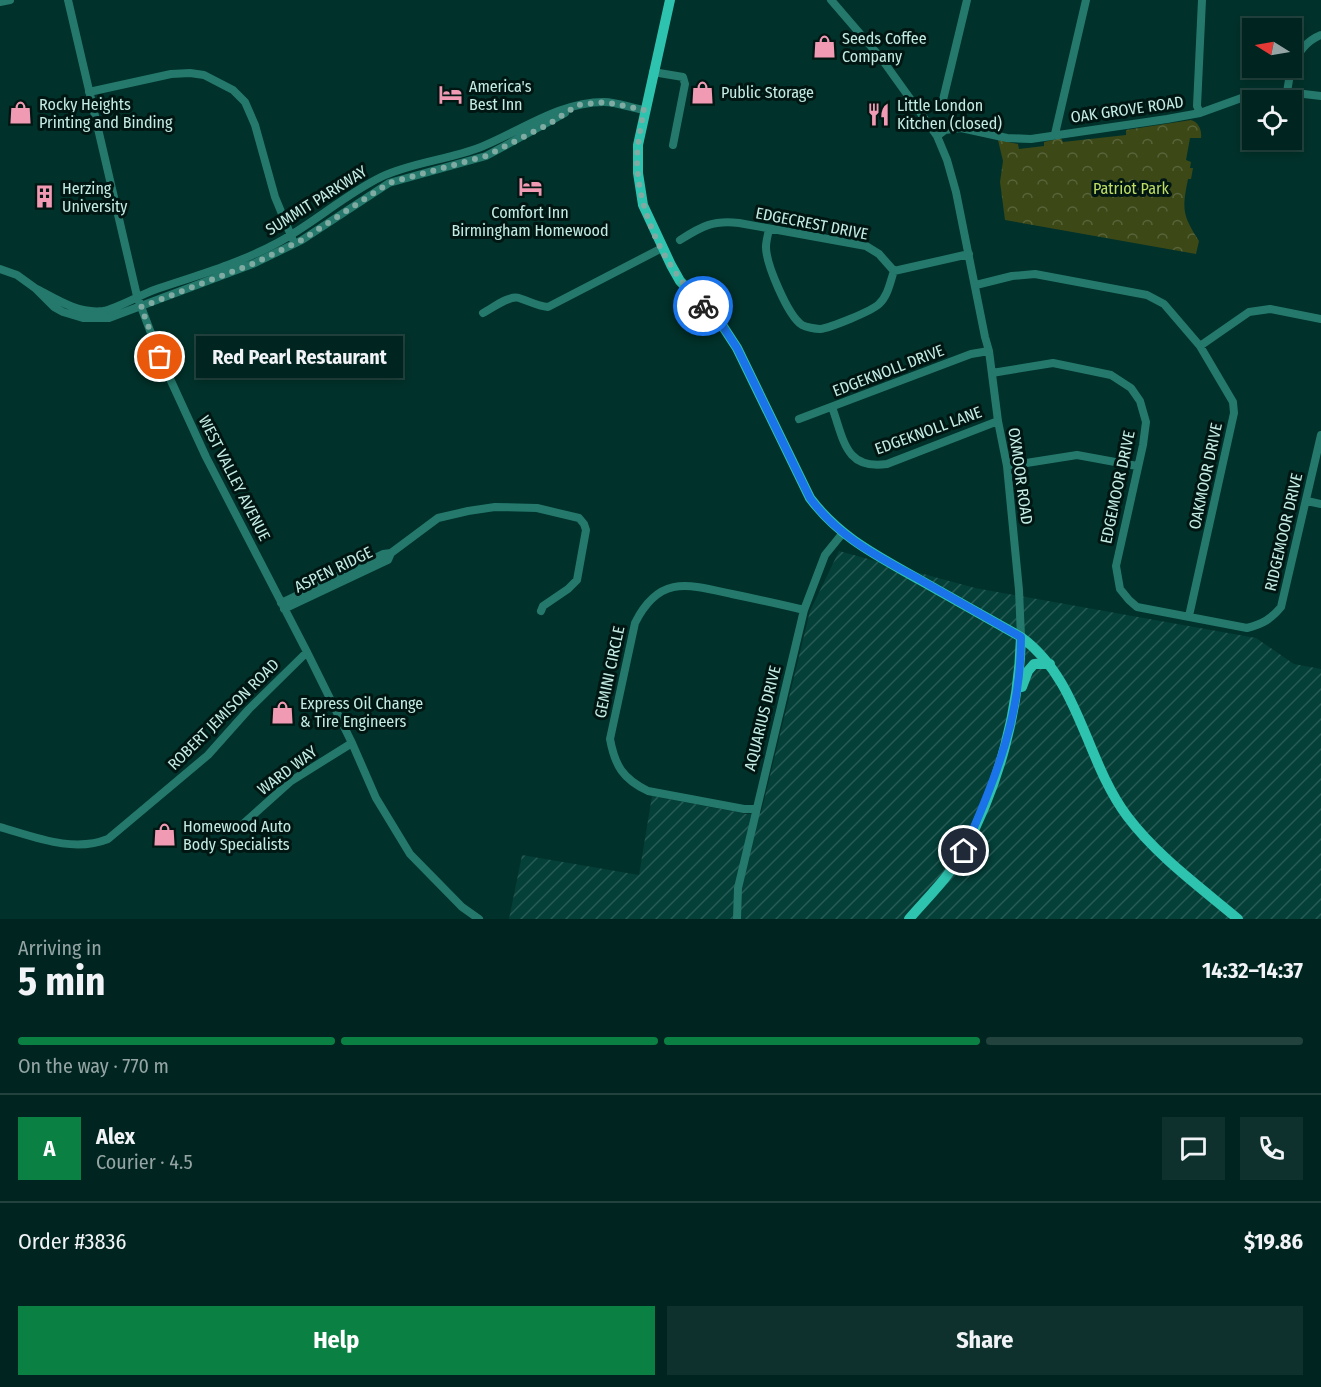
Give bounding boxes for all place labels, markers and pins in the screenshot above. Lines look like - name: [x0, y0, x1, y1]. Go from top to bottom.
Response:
- place label: Seeds Coffee Company: [842, 29, 927, 66]
- shop icon: Seeds Coffee Company: [811, 34, 837, 60]
- place label: America's Best Inn: [469, 77, 532, 114]
- shop icon: Public Storage: [690, 79, 716, 105]
- hotel icon: America's Best Inn: [438, 82, 464, 108]
- place label: Public Storage: [721, 83, 814, 102]
- place label: Rocky Heights Printing and Binding: [39, 95, 173, 132]
- place label: Little London Kitchen (closed): [897, 96, 1002, 133]
- shop icon: Rocky Heights Printing and Binding: [8, 100, 34, 126]
- restaurant icon: Little London Kitchen (closed): [866, 101, 892, 127]
- hotel icon: Comfort Inn Birmingham Homewood: [517, 174, 543, 200]
- place label: Herzing University: [62, 179, 128, 216]
- building icon: Herzing University: [31, 184, 57, 210]
- place label: Comfort Inn Birmingham Homewood: [451, 203, 609, 240]
- pin: [134, 331, 185, 382]
- callout: Red Pearl Restaurant: [196, 336, 403, 378]
- place label: Express Oil Change & Tire Engineers: [300, 694, 423, 731]
- shop icon: Express Oil Change & Tire Engineers: [269, 699, 295, 725]
- place label: Homewood Auto Body Specialists: [183, 817, 291, 854]
- shop icon: Homewood Auto Body Specialists: [152, 822, 178, 848]
- pin: [938, 825, 989, 876]

